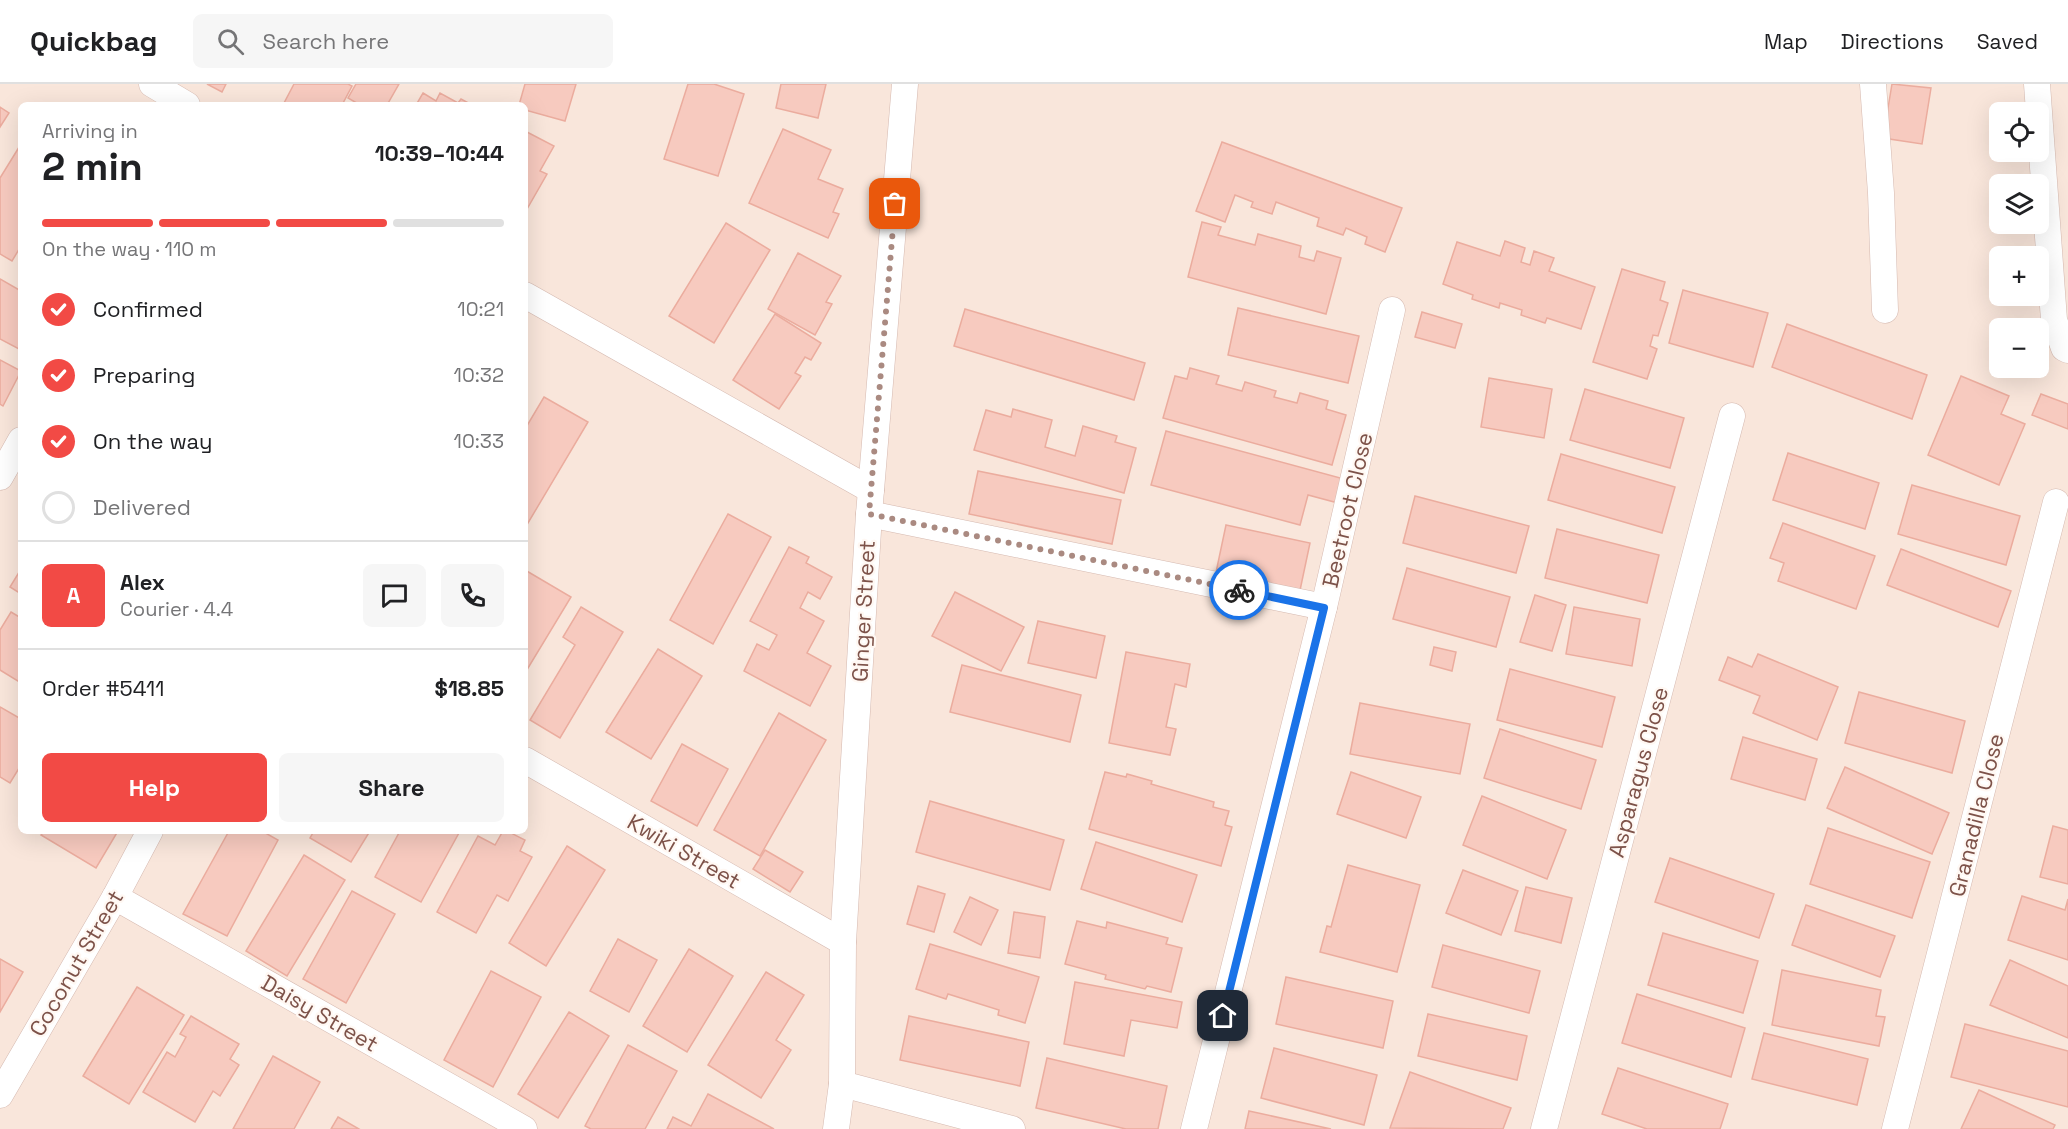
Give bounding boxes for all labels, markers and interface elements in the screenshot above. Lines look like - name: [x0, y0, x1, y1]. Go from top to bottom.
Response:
- search box: [193, 14, 613, 68]
- text: Quickbag: [30, 23, 157, 59]
- icon: search: [214, 25, 247, 58]
- text: Search here: [262, 27, 389, 55]
- text: Map: [1764, 28, 1808, 55]
- text: Directions: [1841, 28, 1944, 55]
- text: Saved: [1977, 28, 2038, 55]
- map controls: [1989, 102, 2049, 378]
- button: locate: [1989, 102, 2049, 162]
- text: Arriving in: [42, 118, 138, 144]
- text: 10:39–10:44: [375, 139, 504, 167]
- text: 2 min: [42, 142, 143, 191]
- button: layers: [1989, 174, 2049, 234]
- pin: [869, 178, 920, 229]
- icon: bag: [878, 187, 911, 220]
- text: On the way · 110 m: [42, 236, 216, 262]
- button: +: [1989, 246, 2049, 306]
- icon: check: [42, 293, 75, 326]
- text: Confirmed: [93, 295, 203, 323]
- text: 10:21: [457, 296, 504, 322]
- button: −: [1989, 318, 2049, 378]
- icon: check: [42, 359, 75, 392]
- text: Preparing: [93, 361, 195, 389]
- text: 10:32: [454, 362, 504, 388]
- icon: check: [42, 425, 75, 458]
- text: On the way: [93, 427, 212, 455]
- text: 10:33: [454, 428, 504, 454]
- street label: Beetroot Close: [1316, 430, 1378, 590]
- text: Delivered: [93, 493, 191, 521]
- street label: Ginger Street: [845, 540, 881, 682]
- courier: [1209, 560, 1269, 620]
- button: chat: [363, 564, 426, 627]
- button: phone: [441, 564, 504, 627]
- text: Alex: [120, 568, 165, 596]
- icon: bike: [1223, 574, 1256, 607]
- text: A: [67, 581, 80, 609]
- text: Courier · 4.4: [120, 596, 233, 622]
- text: Order #5411: [42, 674, 164, 702]
- text: $18.85: [435, 674, 504, 702]
- street label: Asparagus Close: [1602, 684, 1674, 860]
- street label: Granadilla Close: [1942, 730, 2010, 900]
- button: Help: [42, 753, 267, 822]
- button: Share: [279, 753, 504, 822]
- street label: Kwiki Street: [622, 807, 746, 895]
- street label: Coconut Street: [23, 885, 129, 1041]
- street label: Daisy Street: [256, 968, 384, 1058]
- pin: [1197, 990, 1248, 1041]
- icon: home: [1206, 999, 1239, 1032]

